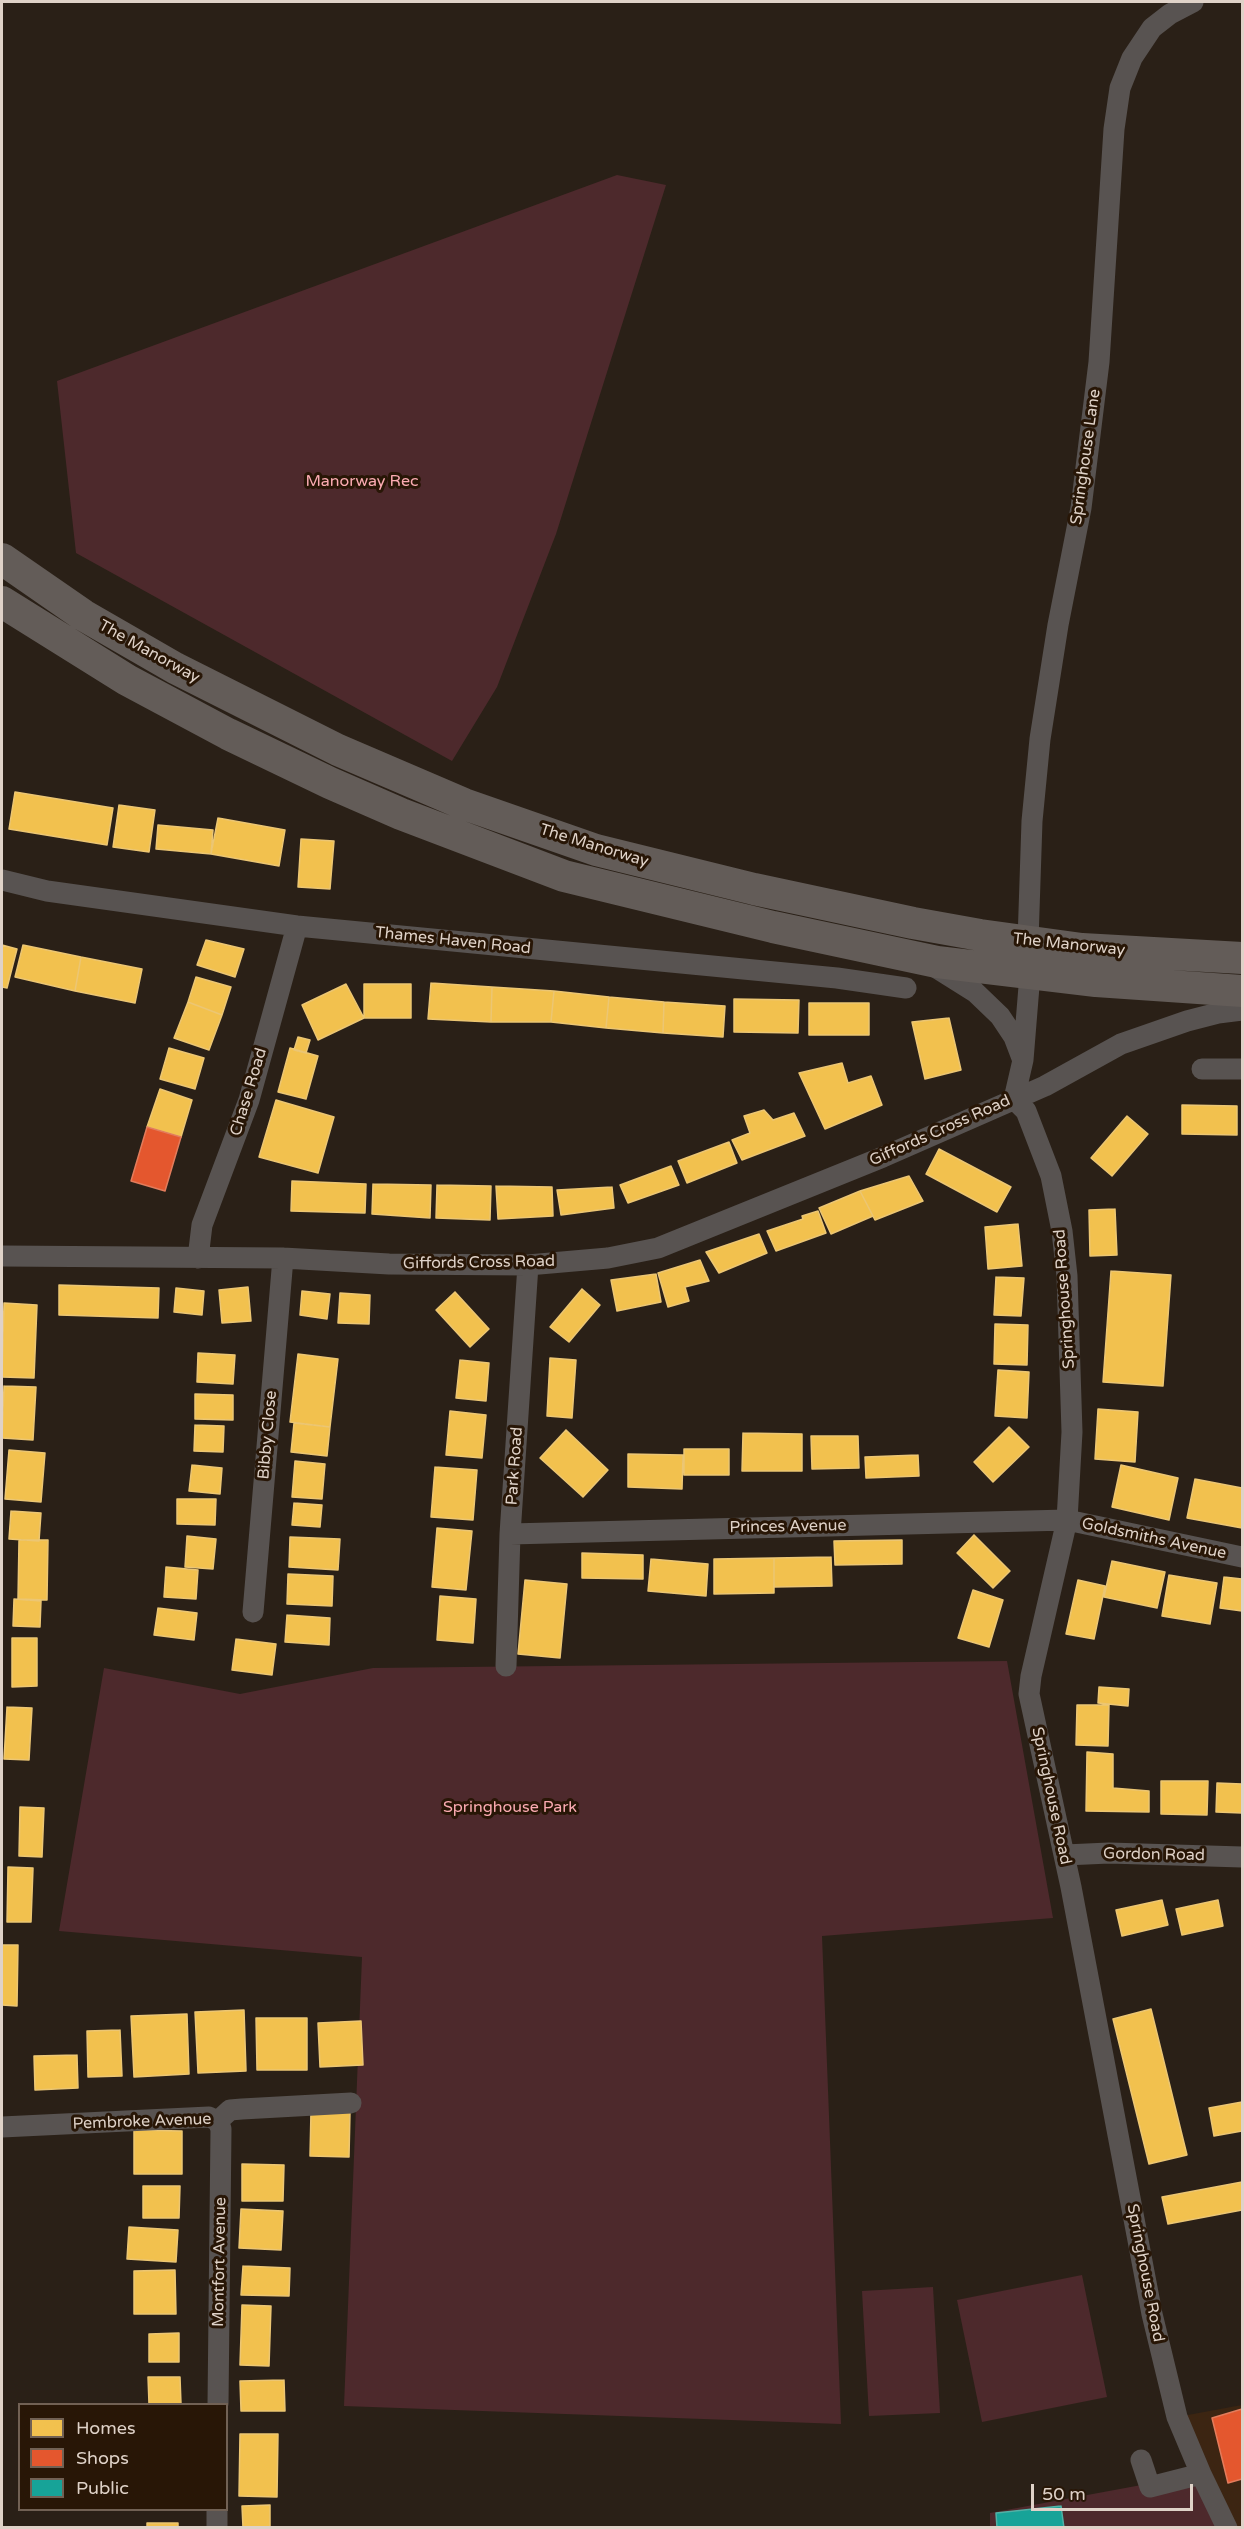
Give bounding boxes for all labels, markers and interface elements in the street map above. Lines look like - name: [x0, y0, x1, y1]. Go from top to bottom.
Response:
- street label: Springhouse Lane: [1067, 388, 1105, 526]
- park label: Manorway Rec: [305, 472, 419, 492]
- street label: The Manorway: [95, 616, 203, 688]
- street label: The Manorway: [537, 820, 651, 872]
- street label: Thames Haven Road: [374, 923, 532, 959]
- street label: The Manorway: [1012, 930, 1126, 960]
- street label: Chase Road: [227, 1046, 271, 1138]
- street label: Giffords Cross Road: [867, 1091, 1013, 1171]
- street label: Springhouse Road: [1051, 1228, 1079, 1370]
- street label: Giffords Cross Road: [403, 1252, 555, 1274]
- street label: Bibby Close: [255, 1390, 281, 1480]
- street label: Park Road: [503, 1426, 527, 1506]
- street label: Goldsmiths Avenue: [1080, 1514, 1228, 1564]
- street label: Princes Avenue: [729, 1516, 847, 1538]
- street label: Springhouse Road: [1027, 1725, 1075, 1867]
- park label: Springhouse Park: [443, 1798, 577, 1818]
- street label: Gordon Road: [1103, 1845, 1205, 1865]
- street label: Pembroke Avenue: [72, 2110, 212, 2134]
- street label: Montfort Avenue: [209, 2197, 231, 2327]
- street label: Springhouse Road: [1122, 2202, 1168, 2344]
- legend: [18, 2403, 228, 2511]
- text: Homes: [76, 2417, 136, 2439]
- text: Shops: [76, 2447, 129, 2469]
- scale bar: [1034, 2472, 1196, 2510]
- text: Public: [76, 2477, 129, 2499]
- text: 50 m: [1042, 2483, 1086, 2505]

